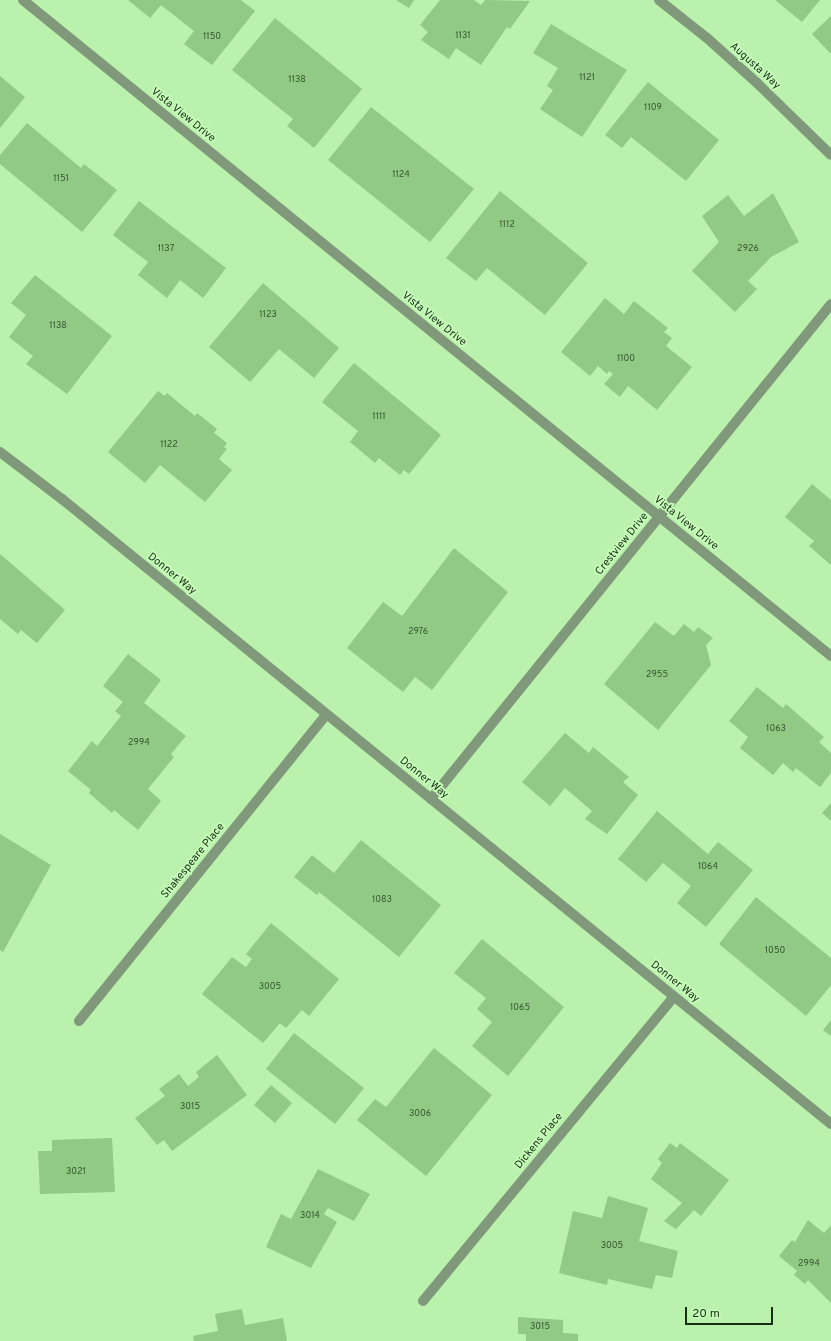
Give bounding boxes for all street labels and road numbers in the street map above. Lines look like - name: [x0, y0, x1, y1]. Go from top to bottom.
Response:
- street label: Augusta Way: [727, 40, 783, 92]
- street label: Vista View Drive: [148, 85, 218, 145]
- street label: Vista View Drive: [399, 289, 469, 349]
- street label: Vista View Drive: [651, 493, 721, 553]
- street label: Crestview Drive: [593, 510, 651, 578]
- street label: Donner Way: [145, 550, 199, 598]
- street label: Donner Way: [397, 754, 451, 802]
- street label: Shakespeare Place: [159, 821, 227, 901]
- street label: Donner Way: [648, 958, 702, 1006]
- street label: Dickens Place: [512, 1110, 566, 1172]

